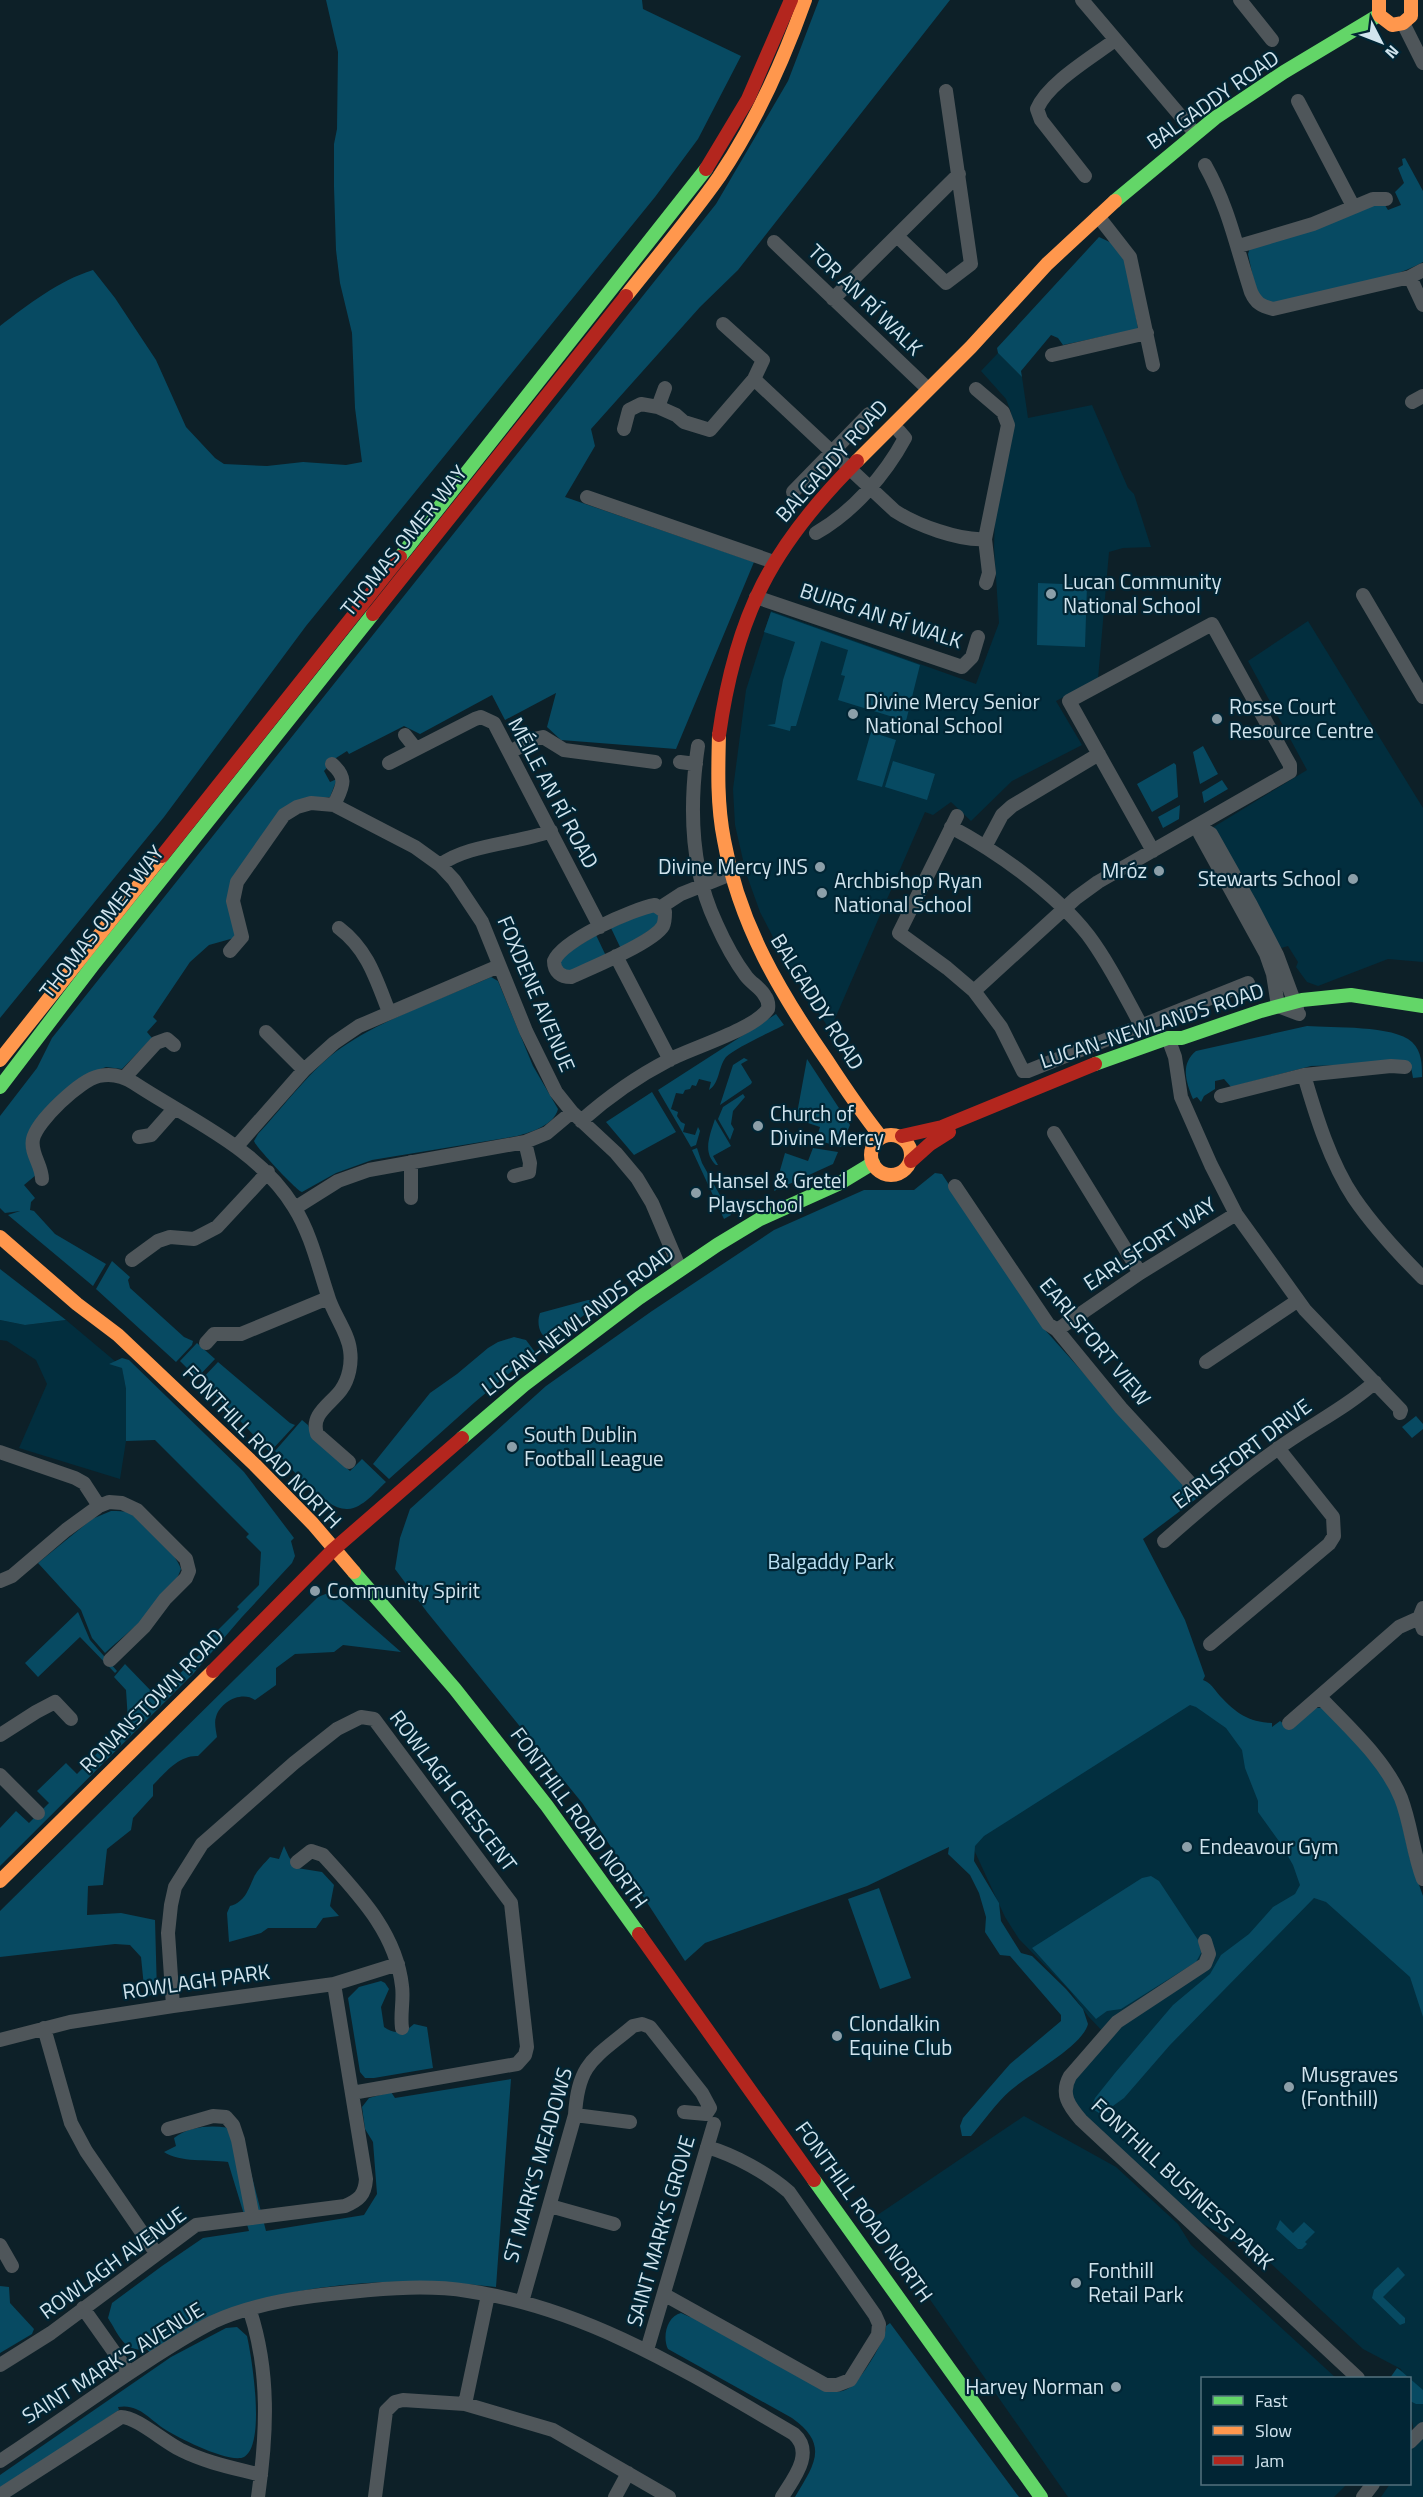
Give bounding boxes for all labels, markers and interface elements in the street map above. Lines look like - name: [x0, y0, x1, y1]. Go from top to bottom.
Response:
- north arrow: [1351, 12, 1411, 72]
- text: N: [1380, 40, 1405, 64]
- street label: BALGADDY ROAD: [1140, 42, 1285, 157]
- street label: TOR AN RÍ WALK: [801, 236, 930, 362]
- street label: BALGADDY ROAD: [767, 392, 895, 529]
- street label: THOMAS OMER WAY: [332, 457, 475, 623]
- place label: Lucan Community National School: [1063, 565, 1222, 621]
- street label: BUIRG AN RÍ WALK: [796, 574, 967, 656]
- marker: Lucan Community National School: [1044, 587, 1058, 601]
- place label: Divine Mercy Senior National School: [865, 685, 1040, 741]
- place label: Rosse Court Resource Centre: [1229, 690, 1374, 746]
- marker: Divine Mercy Senior National School: [846, 707, 860, 721]
- street label: MÉILE AN RÍ ROAD: [500, 711, 607, 874]
- marker: Rosse Court Resource Centre: [1210, 712, 1224, 726]
- street label: THOMAS OMER WAY: [31, 837, 172, 1005]
- place label: Divine Mercy JNS: [658, 850, 808, 882]
- place label: Mróz: [1102, 854, 1147, 886]
- marker: Divine Mercy JNS: [813, 860, 827, 874]
- place label: Stewarts School: [1198, 862, 1341, 894]
- place label: Archbishop Ryan National School: [834, 864, 982, 920]
- marker: Mróz: [1152, 864, 1166, 878]
- marker: Stewarts School: [1346, 872, 1360, 886]
- marker: Archbishop Ryan National School: [815, 886, 829, 900]
- street label: FOXDENE AVENUE: [490, 911, 584, 1077]
- street label: BALGADDY ROAD: [763, 927, 873, 1076]
- street label: LUCAN-NEWLANDS ROAD: [1035, 974, 1268, 1076]
- place label: Church of Divine Mercy: [770, 1097, 884, 1153]
- marker: Church of Divine Mercy: [751, 1119, 765, 1133]
- place label: Hansel & Gretel Playschool: [708, 1164, 846, 1220]
- marker: Hansel & Gretel Playschool: [689, 1186, 703, 1200]
- street label: EARLSFORT WAY: [1077, 1188, 1223, 1298]
- street label: LUCAN-NEWLANDS ROAD: [474, 1237, 680, 1403]
- street label: EARLSFORT VIEW: [1032, 1270, 1159, 1413]
- street label: FONTHILL ROAD NORTH: [176, 1357, 350, 1536]
- street label: EARLSFORT DRIVE: [1165, 1390, 1318, 1516]
- place label: South Dublin Football League: [524, 1418, 664, 1474]
- marker: South Dublin Football League: [505, 1440, 519, 1454]
- park label: Balgaddy Park: [768, 1545, 894, 1577]
- place label: Community Spirit: [327, 1574, 480, 1606]
- marker: Community Spirit: [308, 1584, 322, 1598]
- street label: RONANSTOWN ROAD: [72, 1621, 231, 1780]
- street label: ROWLAGH CRESCENT: [382, 1703, 525, 1878]
- street label: FONTHILL ROAD NORTH: [503, 1720, 657, 1915]
- place label: Endeavour Gym: [1199, 1830, 1339, 1862]
- marker: Endeavour Gym: [1180, 1840, 1194, 1854]
- street label: ROWLAGH PARK: [120, 1955, 272, 2007]
- place label: Clondalkin Equine Club: [849, 2007, 952, 2063]
- marker: Clondalkin Equine Club: [830, 2029, 844, 2043]
- place label: Musgraves (Fonthill): [1301, 2058, 1398, 2114]
- street label: ST MARK'S MEADOWS: [494, 2063, 580, 2266]
- marker: Musgraves (Fonthill): [1282, 2080, 1296, 2094]
- street label: FONTHILL BUSINESS PARK: [1084, 2090, 1281, 2277]
- street label: FONTHILL ROAD NORTH: [788, 2114, 942, 2309]
- street label: SAINT MARK'S GROVE: [617, 2131, 703, 2330]
- street label: ROWLAGH AVENUE: [32, 2198, 192, 2326]
- place label: Fonthill Retail Park: [1088, 2254, 1183, 2310]
- marker: Fonthill Retail Park: [1069, 2276, 1083, 2290]
- street label: SAINT MARK'S AVENUE: [15, 2293, 210, 2431]
- place label: Harvey Norman: [965, 2370, 1104, 2402]
- legend: [1201, 2377, 1411, 2485]
- marker: Harvey Norman: [1109, 2380, 1123, 2394]
- text: Fast: [1255, 2387, 1288, 2414]
- text: Slow: [1255, 2417, 1292, 2444]
- text: Jam: [1255, 2447, 1284, 2474]

